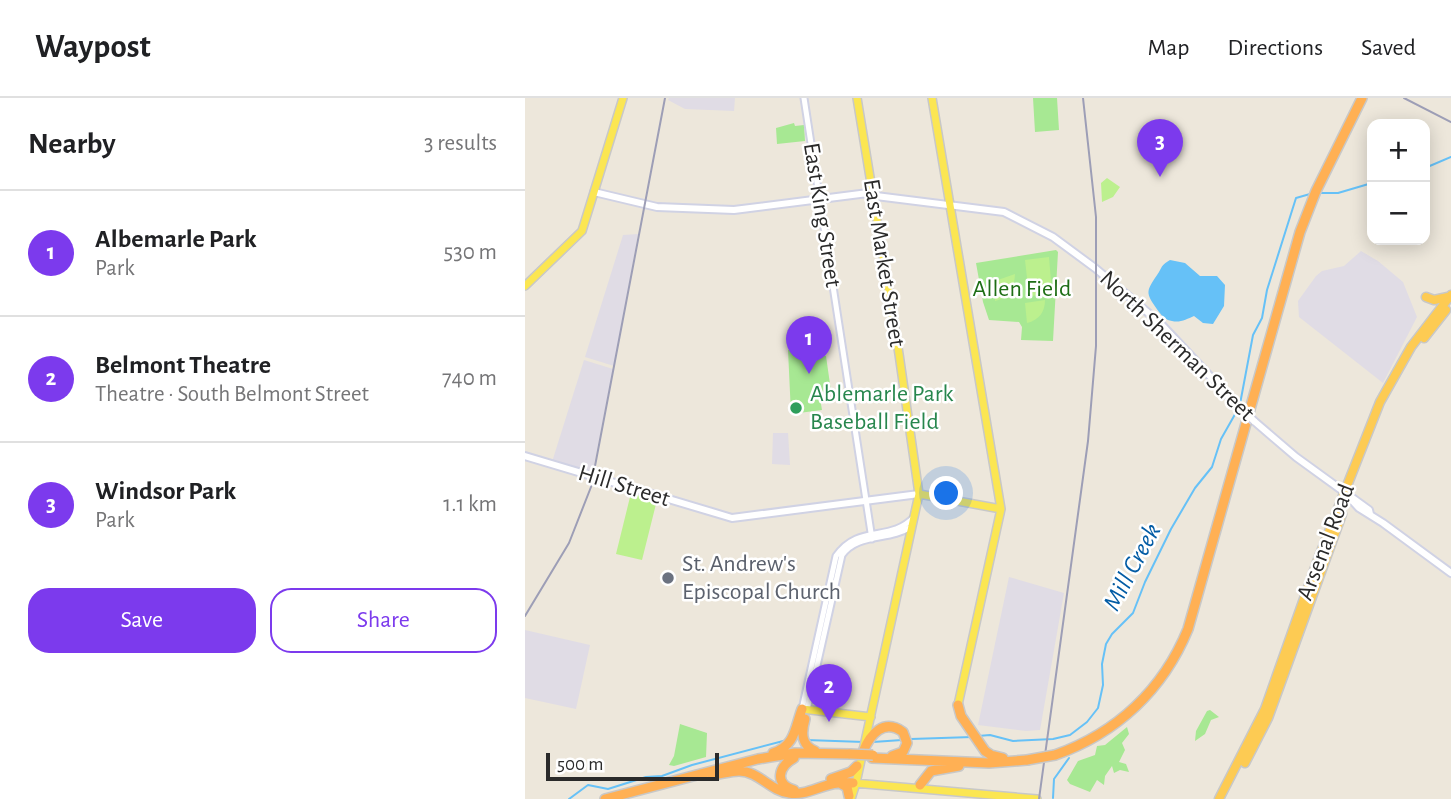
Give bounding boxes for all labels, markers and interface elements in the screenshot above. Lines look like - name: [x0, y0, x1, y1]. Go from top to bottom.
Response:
- text: Waypost: [35, 31, 151, 64]
- text: Map: [1147, 36, 1189, 60]
- text: Directions: [1227, 36, 1323, 60]
- text: Saved: [1361, 36, 1416, 60]
- pin: 3: [1137, 119, 1183, 177]
- map controls: [1367, 119, 1430, 245]
- button: +: [1367, 119, 1430, 182]
- text: Nearby: [28, 129, 116, 159]
- text: 3 results: [424, 132, 497, 155]
- street label: East King Street: [799, 141, 845, 289]
- street label: East Market Street: [859, 177, 909, 349]
- button: −: [1367, 182, 1430, 245]
- text: Albemarle Park: [95, 226, 257, 252]
- text: 1: [47, 241, 55, 264]
- text: 530 m: [444, 241, 497, 264]
- text: Park: [95, 257, 135, 280]
- street label: North Sherman Street: [1095, 266, 1259, 426]
- park label: Allen Field: [973, 277, 1071, 301]
- pin: 1: [786, 316, 832, 374]
- text: Belmont Theatre: [95, 352, 271, 378]
- text: 2: [46, 367, 56, 390]
- text: 740 m: [442, 367, 497, 390]
- place label: Ablemarle Park Baseball Field: [810, 382, 953, 434]
- text: Theatre · South Belmont Street: [95, 383, 369, 406]
- marker: Ablemarle Park Baseball Field: [788, 400, 804, 416]
- street label: Hill Street: [575, 461, 673, 511]
- your location: [929, 476, 963, 510]
- text: Windsor Park: [95, 478, 236, 504]
- street label: Arsenal Road: [1293, 481, 1359, 603]
- text: 3: [46, 493, 56, 516]
- text: 1.1 km: [443, 493, 497, 516]
- text: Park: [95, 509, 135, 532]
- water label: Mill Creek: [1098, 519, 1166, 615]
- place label: St. Andrew's Episcopal Church: [682, 552, 841, 604]
- marker: St. Andrew's Episcopal Church: [660, 570, 676, 586]
- button: Save: [28, 588, 256, 653]
- button: Share: [270, 588, 497, 653]
- pin: 2: [806, 664, 852, 722]
- scale bar: [546, 750, 719, 782]
- text: 500 m: [557, 755, 603, 774]

